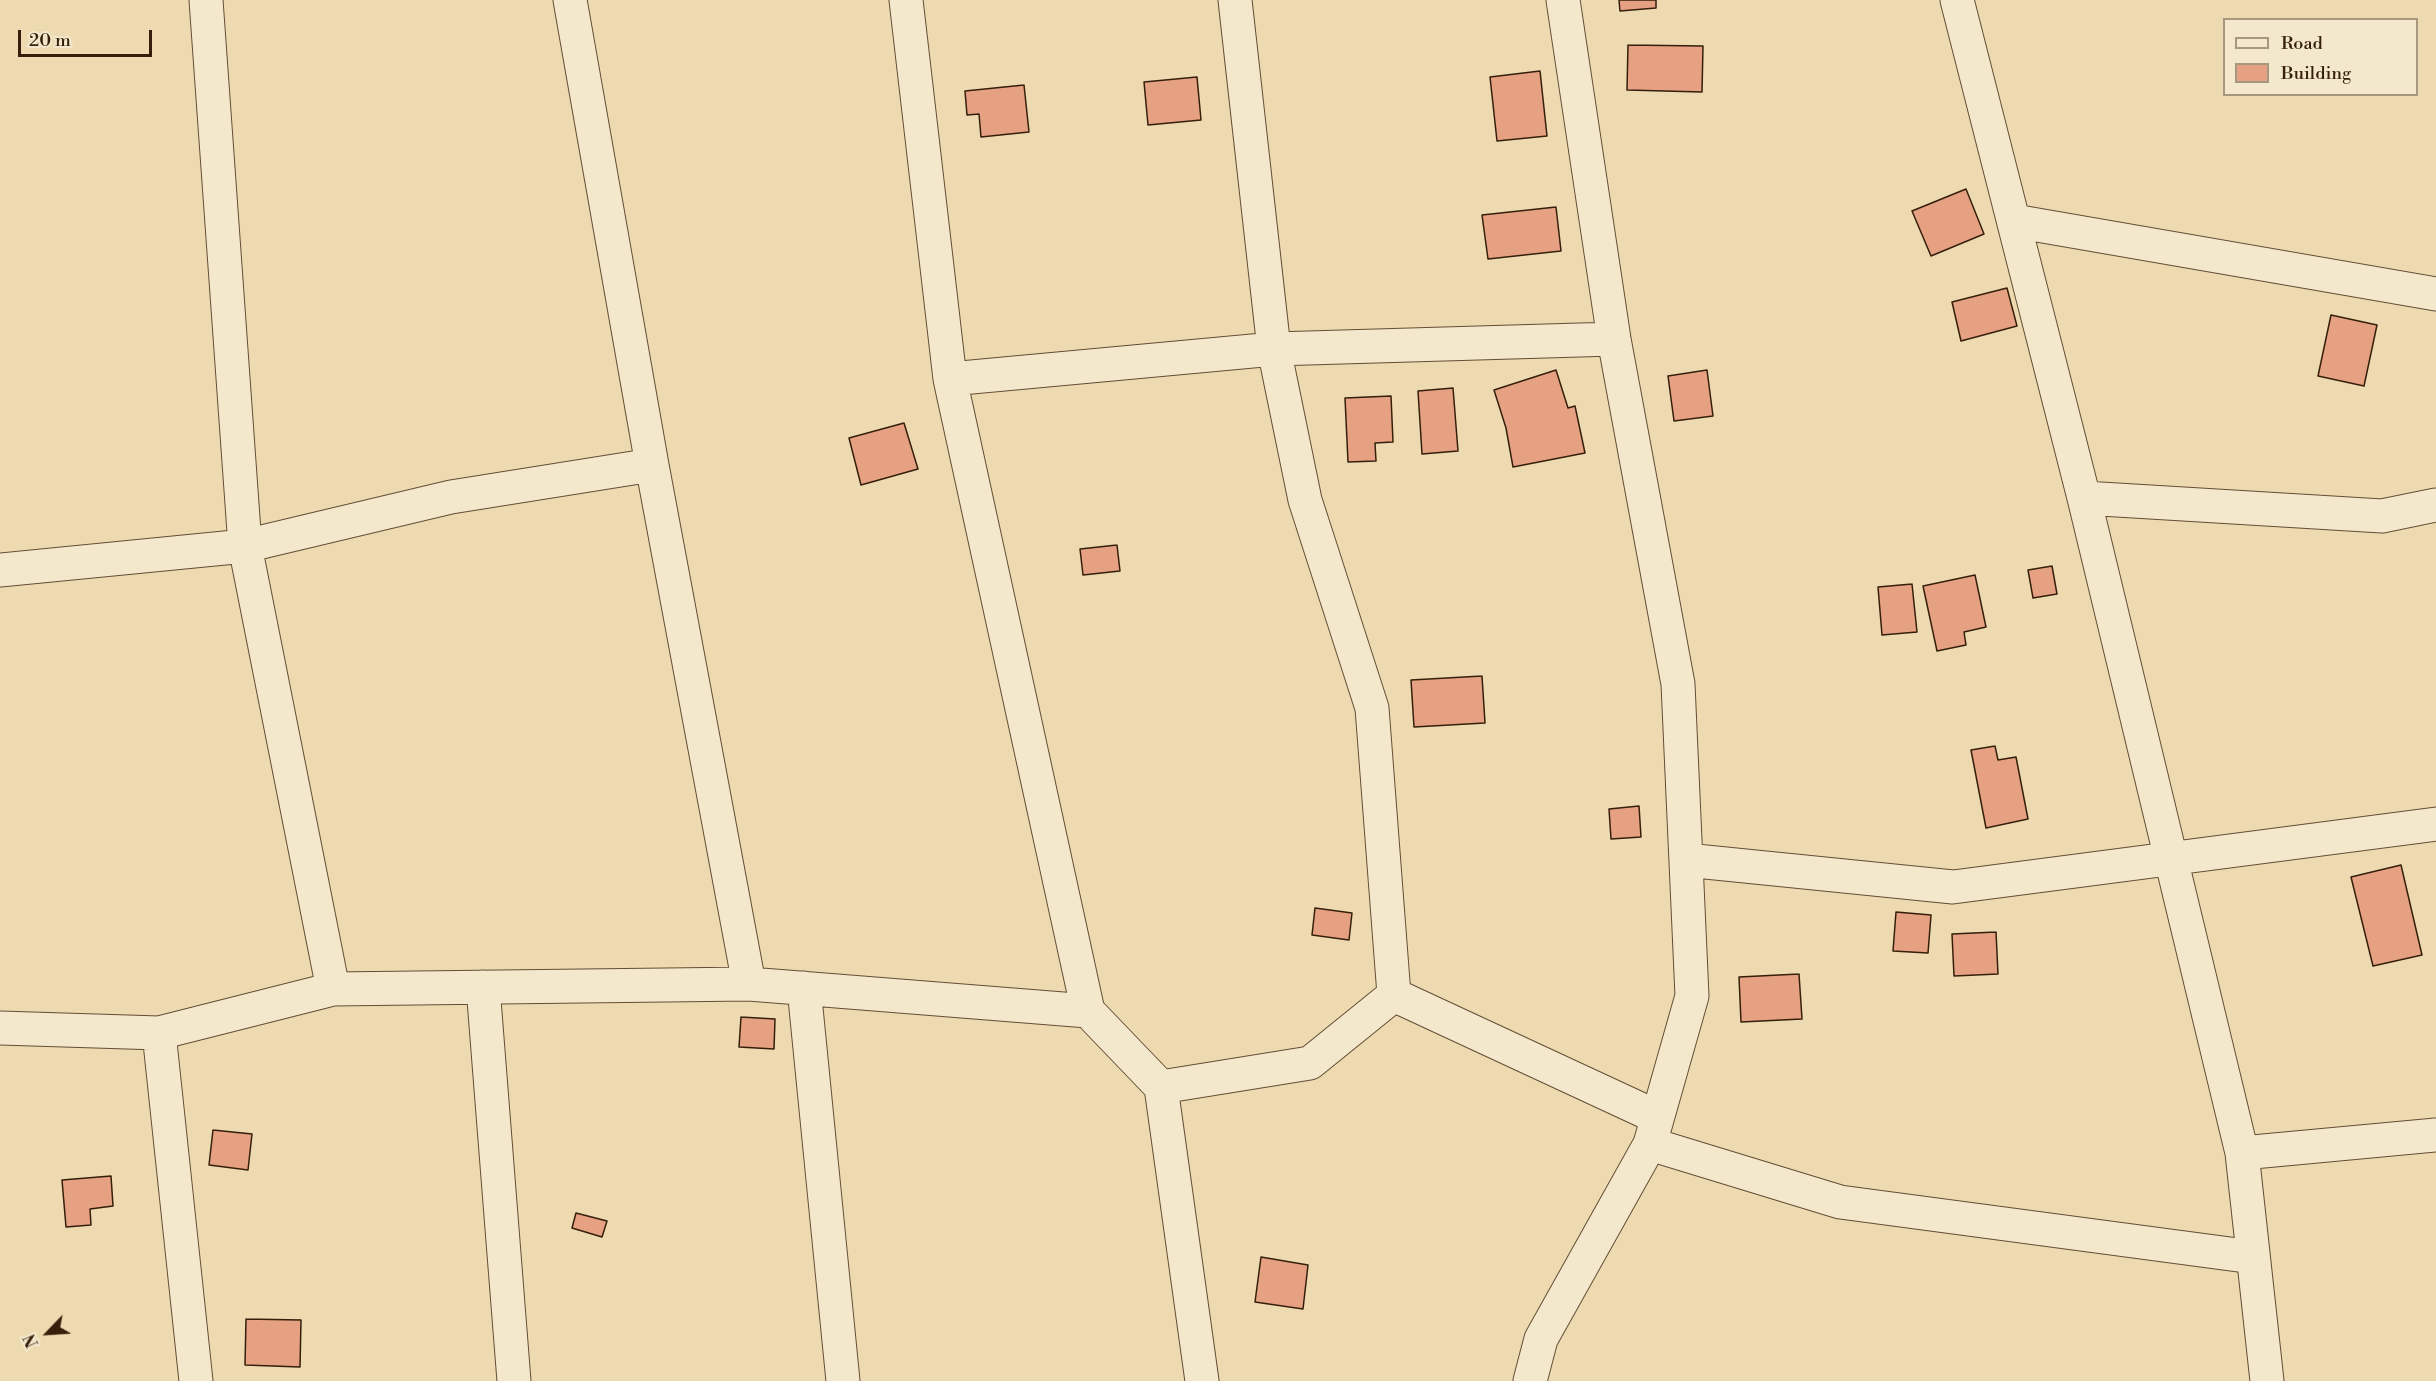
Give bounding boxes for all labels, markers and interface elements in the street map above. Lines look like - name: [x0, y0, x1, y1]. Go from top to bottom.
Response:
- scale bar: [21, 18, 154, 56]
- legend: [2223, 18, 2418, 96]
- text: 20 m: [29, 29, 71, 52]
- text: Road: [2281, 32, 2323, 55]
- text: Building: [2281, 62, 2351, 85]
- north arrow: [18, 1303, 78, 1363]
- text: N: [20, 1331, 43, 1351]

